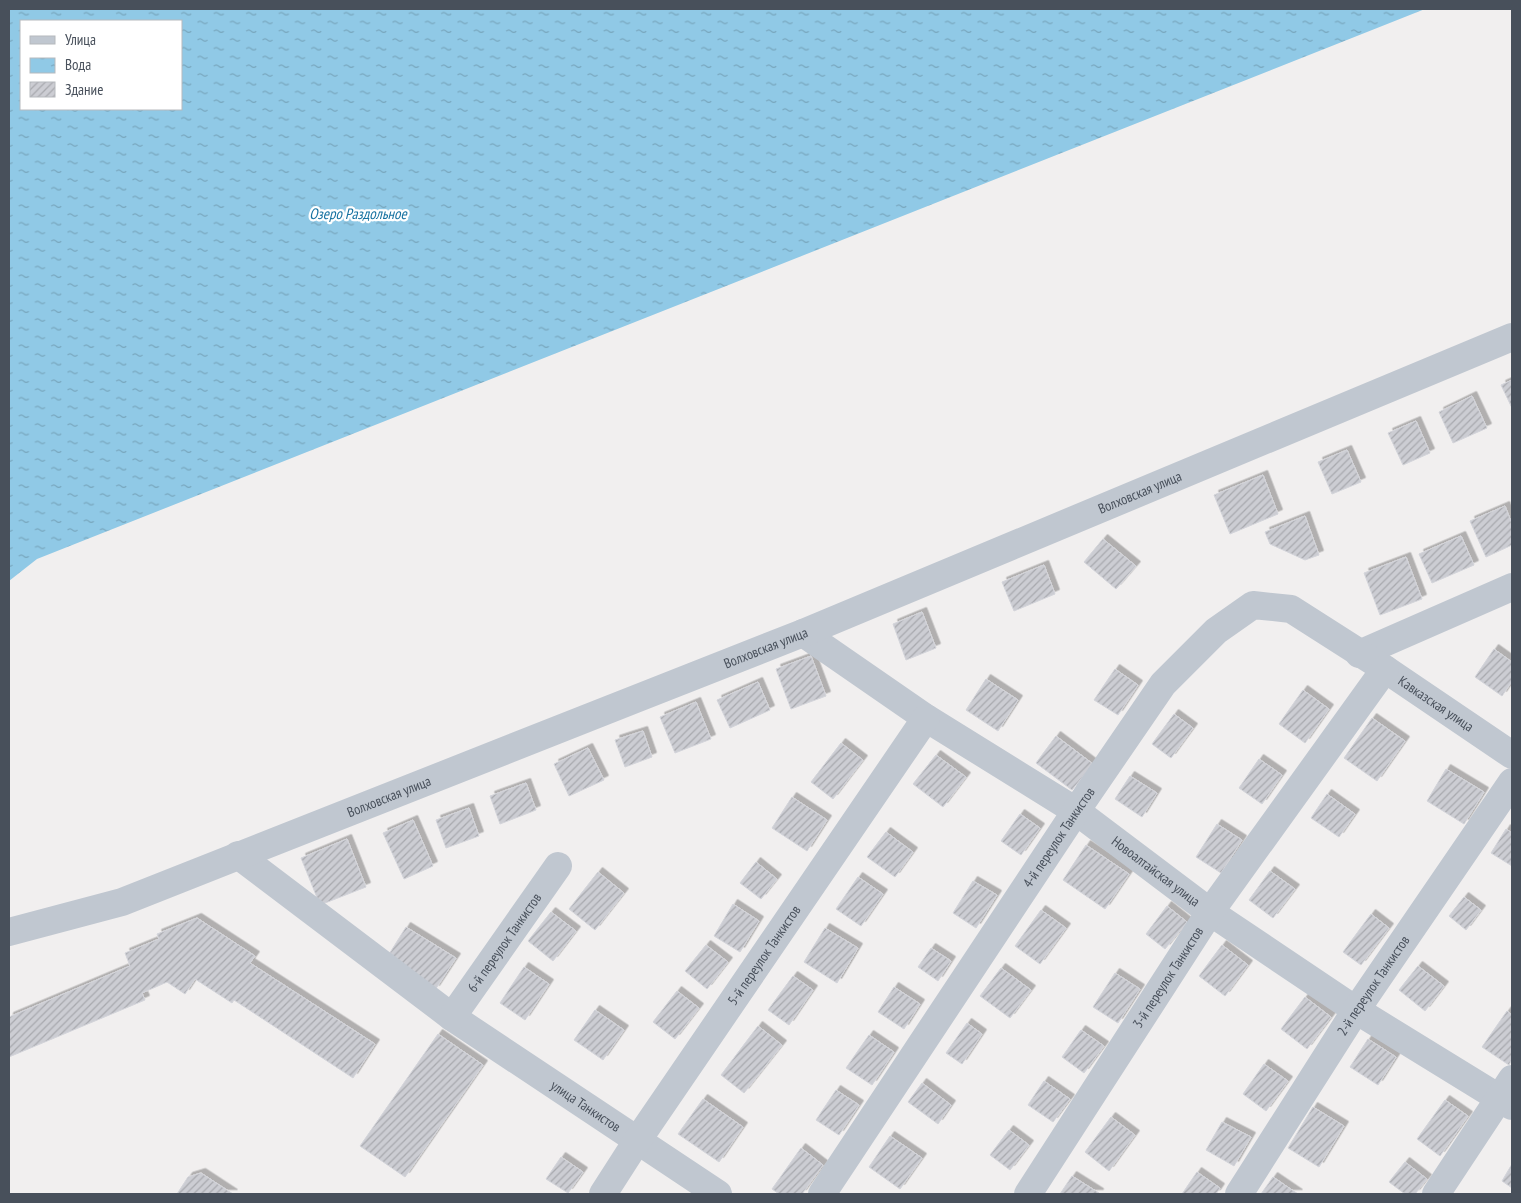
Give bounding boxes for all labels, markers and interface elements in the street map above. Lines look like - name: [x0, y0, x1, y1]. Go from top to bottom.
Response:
- legend: [20, 20, 182, 110]
- text: Улица: [65, 30, 96, 49]
- text: Вода: [65, 55, 91, 74]
- text: Здание: [65, 80, 103, 99]
- water label: Озеро Раздольное: [309, 204, 408, 223]
- street label: Волховская улица: [1095, 467, 1184, 518]
- street label: Волховская улица: [721, 623, 810, 672]
- street label: Кавказская улица: [1395, 672, 1477, 735]
- street label: Волховская улица: [344, 772, 434, 821]
- street label: 4-й переулок Танкистов: [1019, 783, 1099, 891]
- street label: Новоалтайская улица: [1108, 832, 1204, 910]
- street label: 6-й переулок Танкистов: [463, 889, 545, 996]
- street label: 5-й переулок Танкистов: [723, 901, 805, 1009]
- street label: 3-й переулок Танкистов: [1129, 923, 1207, 1031]
- street label: 2-й переулок Танкистов: [1333, 932, 1414, 1039]
- street label: улица Танкистов: [547, 1076, 624, 1136]

